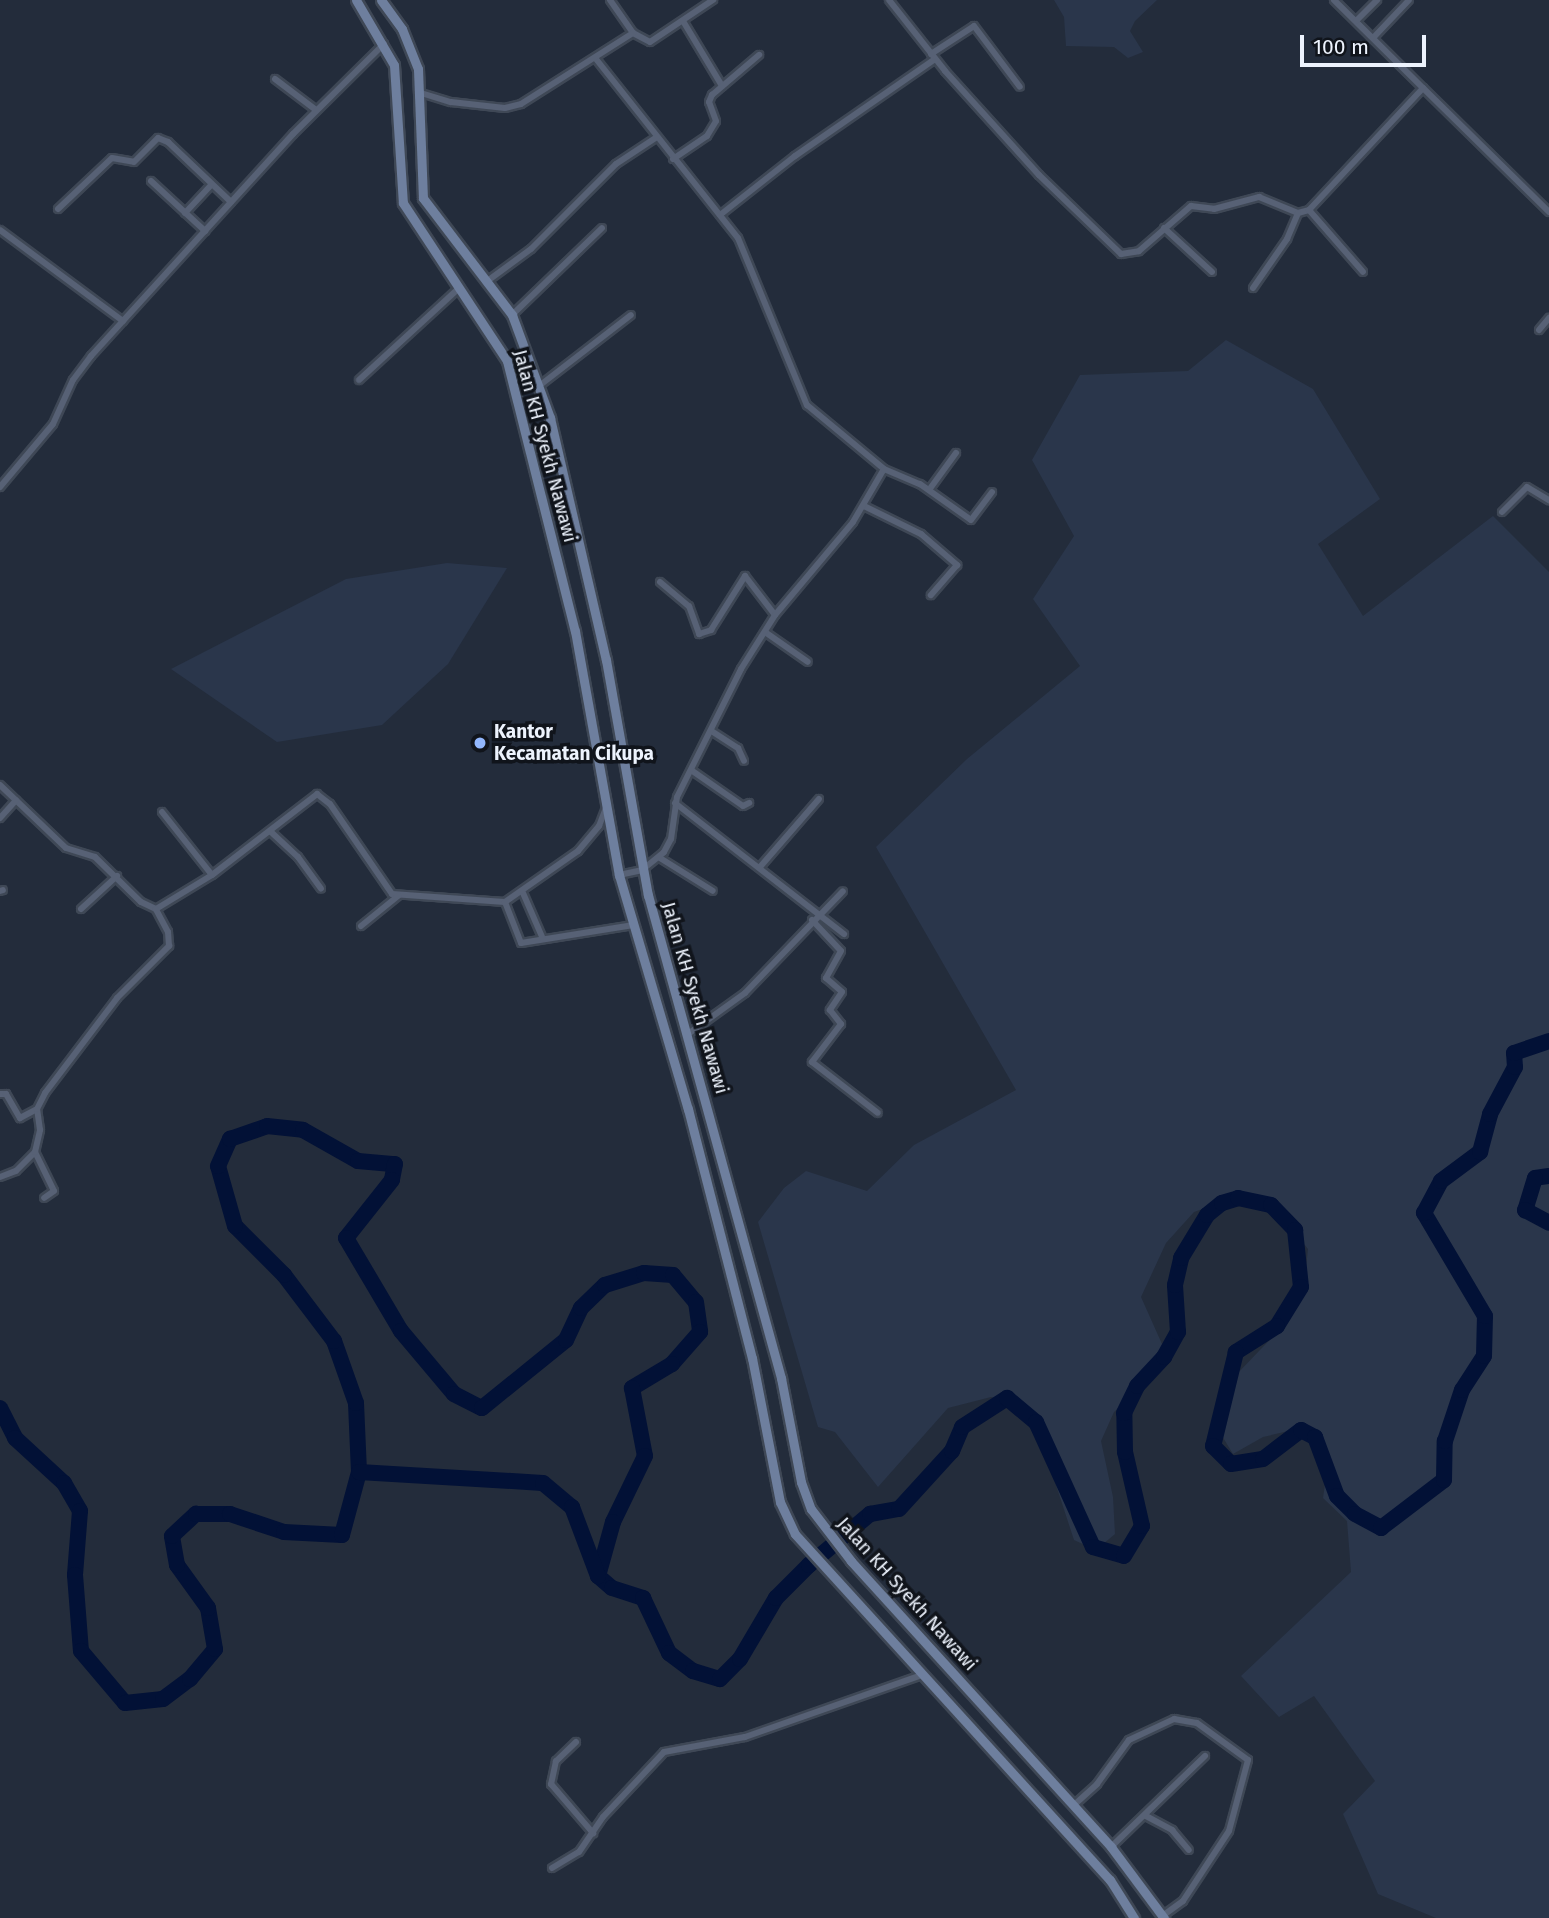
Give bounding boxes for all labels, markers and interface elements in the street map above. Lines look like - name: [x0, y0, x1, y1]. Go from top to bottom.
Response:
- scale bar: [1304, 21, 1430, 65]
- text: 100 m: [1313, 34, 1369, 60]
- street label: Jalan KH Syekh Nawawi: [508, 347, 582, 545]
- place label: Kantor Kecamatan Cikupa: [494, 721, 654, 765]
- marker: Kantor Kecamatan Cikupa: [472, 735, 488, 751]
- street label: Jalan KH Syekh Nawawi: [657, 899, 733, 1097]
- street label: Jalan KH Syekh Nawawi: [832, 1513, 982, 1675]

